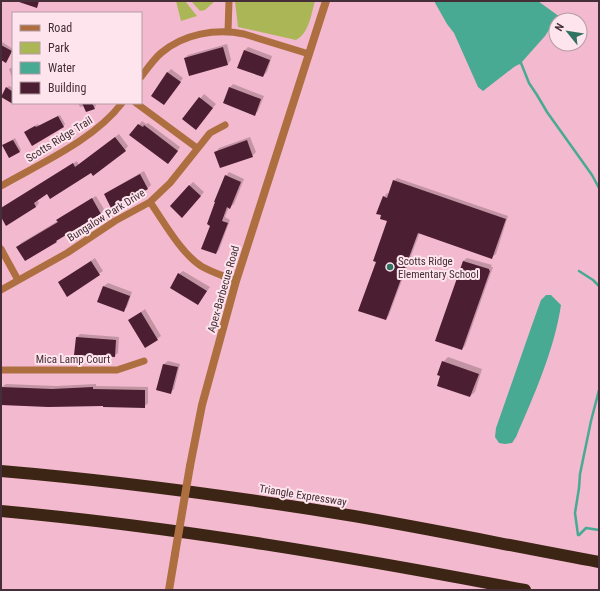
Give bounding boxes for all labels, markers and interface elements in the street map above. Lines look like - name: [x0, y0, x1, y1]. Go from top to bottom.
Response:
- legend: [12, 12, 142, 104]
- north arrow: [548, 12, 588, 52]
- text: Road: [48, 21, 72, 35]
- text: N: [552, 21, 567, 33]
- text: Park: [48, 41, 70, 55]
- text: Water: [48, 61, 76, 75]
- text: Building: [48, 81, 86, 95]
- street label: Scotts Ridge Trail: [24, 114, 95, 165]
- street label: Bungalow Park Drive: [65, 186, 148, 245]
- street label: Apex-Barbecue Road: [205, 244, 242, 334]
- place label: Scotts Ridge Elementary School: [398, 255, 479, 281]
- marker: Scotts Ridge Elementary School: [385, 262, 395, 272]
- street label: Mica Lamp Court: [36, 353, 110, 366]
- street label: Triangle Expressway: [258, 482, 348, 509]

